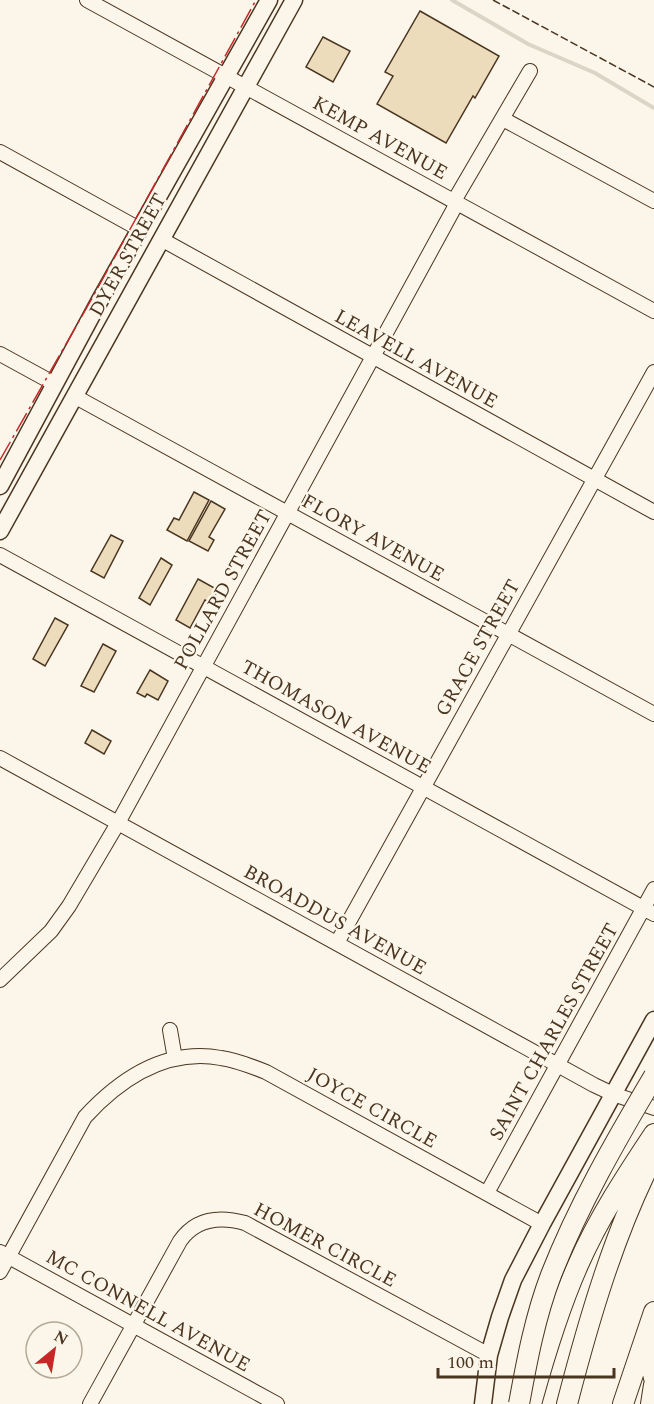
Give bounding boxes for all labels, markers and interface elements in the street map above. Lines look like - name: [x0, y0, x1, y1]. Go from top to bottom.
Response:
- street label: KEMP AVENUE: [307, 88, 453, 188]
- street label: DYER STREET: [82, 188, 174, 322]
- street label: LEAVELL AVENUE: [329, 302, 503, 416]
- street label: FLORY AVENUE: [296, 486, 450, 590]
- street label: POLLARD STREET: [166, 504, 280, 676]
- street label: GRACE STREET: [428, 574, 528, 722]
- street label: THOMASON AVENUE: [235, 652, 437, 782]
- street label: BROADDUS AVENUE: [238, 857, 432, 983]
- street label: SAINT CHARLES STREET: [482, 918, 626, 1146]
- street label: JOYCE CIRCLE: [301, 1060, 443, 1156]
- street label: HOMER CIRCLE: [248, 1195, 402, 1295]
- street label: MC CONNELL AVENUE: [42, 1245, 254, 1377]
- north arrow: [24, 1320, 84, 1380]
- scale bar: [438, 1341, 614, 1379]
- text: 100 m: [447, 1349, 494, 1376]

